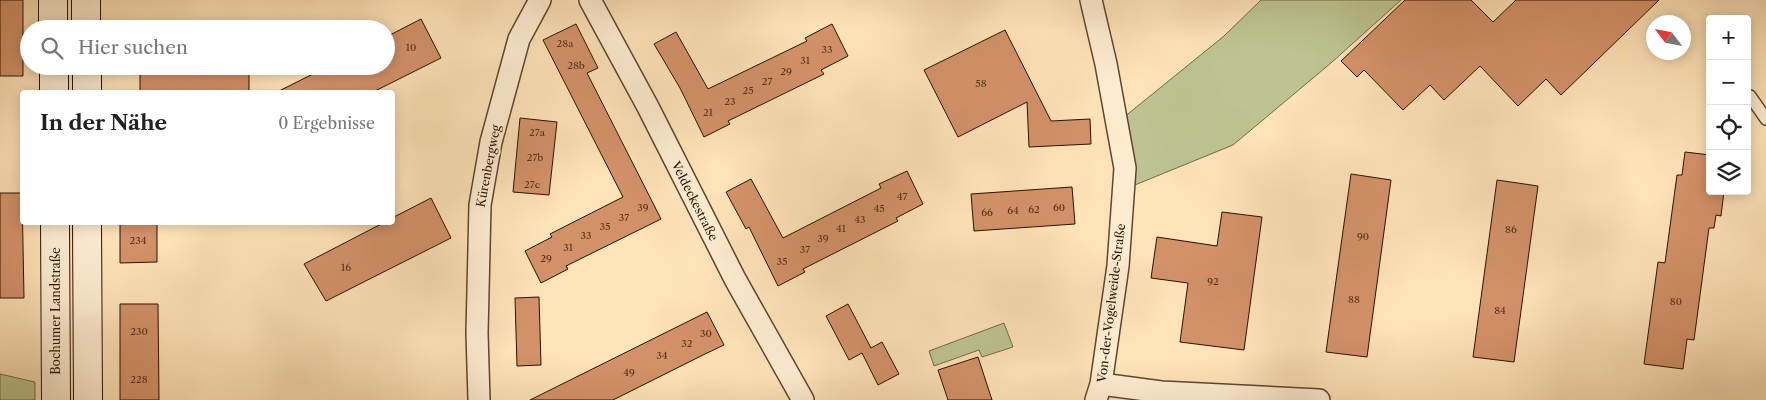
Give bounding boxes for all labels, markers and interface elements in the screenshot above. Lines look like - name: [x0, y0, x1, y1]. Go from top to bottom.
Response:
- north arrow: [1646, 15, 1691, 60]
- map controls: [1706, 15, 1751, 195]
- button: +: [1706, 15, 1751, 60]
- search box: [20, 20, 395, 75]
- icon: search: [38, 34, 66, 62]
- text: Hier suchen: [78, 36, 188, 59]
- house number: 28a: [557, 37, 574, 50]
- house number: 10: [406, 41, 416, 54]
- house number: 33: [821, 43, 833, 56]
- house number: 31: [800, 54, 811, 67]
- house number: 28b: [567, 59, 585, 72]
- button: −: [1706, 60, 1751, 105]
- house number: 29: [780, 65, 792, 78]
- house number: 27: [762, 75, 772, 88]
- house number: 58: [975, 77, 987, 90]
- house number: 25: [742, 84, 754, 97]
- house number: 23: [724, 95, 736, 108]
- button: locate: [1706, 105, 1751, 150]
- house number: 21: [703, 106, 714, 119]
- text: In der Nähe: [40, 110, 167, 135]
- text: 0 Ergebnisse: [278, 113, 375, 133]
- street label: Kürenbergweg: [473, 123, 503, 208]
- house number: 27a: [529, 126, 546, 139]
- button: layers: [1706, 150, 1751, 195]
- house number: 27b: [527, 151, 543, 164]
- street label: Veldeckestraße: [668, 158, 722, 243]
- house number: 27c: [524, 178, 540, 191]
- house number: 47: [897, 190, 907, 203]
- house number: 39: [637, 201, 649, 214]
- house number: 60: [1053, 201, 1065, 214]
- house number: 45: [873, 202, 885, 215]
- house number: 62: [1028, 203, 1040, 216]
- house number: 64: [1007, 204, 1019, 217]
- house number: 66: [981, 206, 993, 219]
- house number: 37: [619, 211, 629, 224]
- house number: 43: [854, 213, 866, 226]
- house number: 35: [600, 220, 610, 233]
- house number: 41: [836, 222, 847, 235]
- street label: Von-der-Vogelweide-Straße: [1094, 222, 1128, 384]
- house number: 86: [1505, 223, 1517, 236]
- house number: 33: [580, 229, 592, 242]
- house number: 90: [1357, 230, 1369, 243]
- house number: 39: [817, 232, 829, 245]
- house number: 234: [129, 234, 147, 247]
- house number: 31: [563, 241, 574, 254]
- house number: 37: [800, 243, 810, 256]
- street label: Bochumer Landstraße: [48, 247, 63, 375]
- house number: 29: [540, 252, 552, 265]
- house number: 35: [777, 255, 787, 268]
- house number: 16: [341, 261, 351, 274]
- house number: 92: [1207, 275, 1219, 288]
- house number: 88: [1348, 293, 1360, 306]
- house number: 80: [1670, 295, 1682, 308]
- house number: 84: [1494, 304, 1506, 317]
- house number: 230: [130, 325, 148, 338]
- house number: 30: [700, 327, 712, 340]
- house number: 32: [681, 337, 693, 350]
- house number: 34: [656, 349, 668, 362]
- house number: 49: [623, 366, 635, 379]
- house number: 228: [130, 373, 148, 386]

